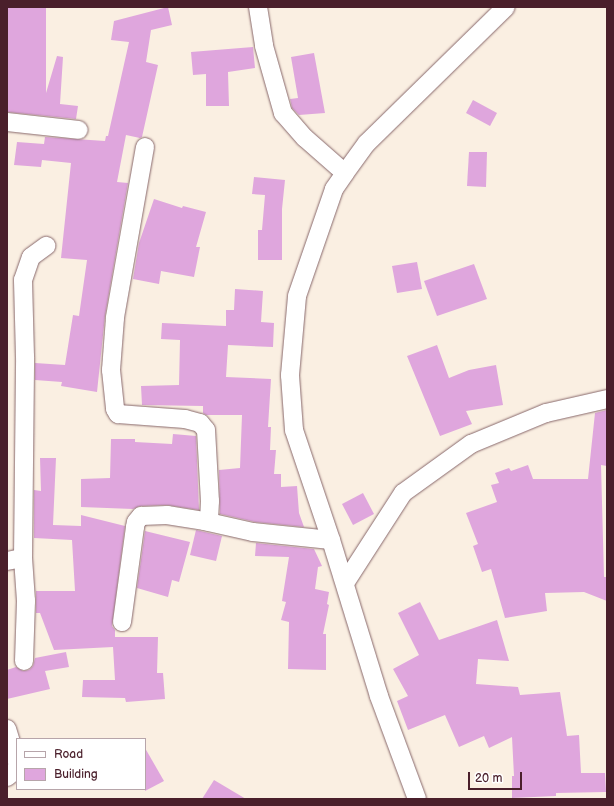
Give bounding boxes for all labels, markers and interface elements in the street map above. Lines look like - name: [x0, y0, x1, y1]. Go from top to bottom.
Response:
- legend: [16, 738, 146, 790]
- text: Road: [54, 747, 83, 762]
- scale bar: [470, 764, 524, 790]
- text: Building: [54, 767, 98, 782]
- text: 20 m: [475, 771, 502, 786]

